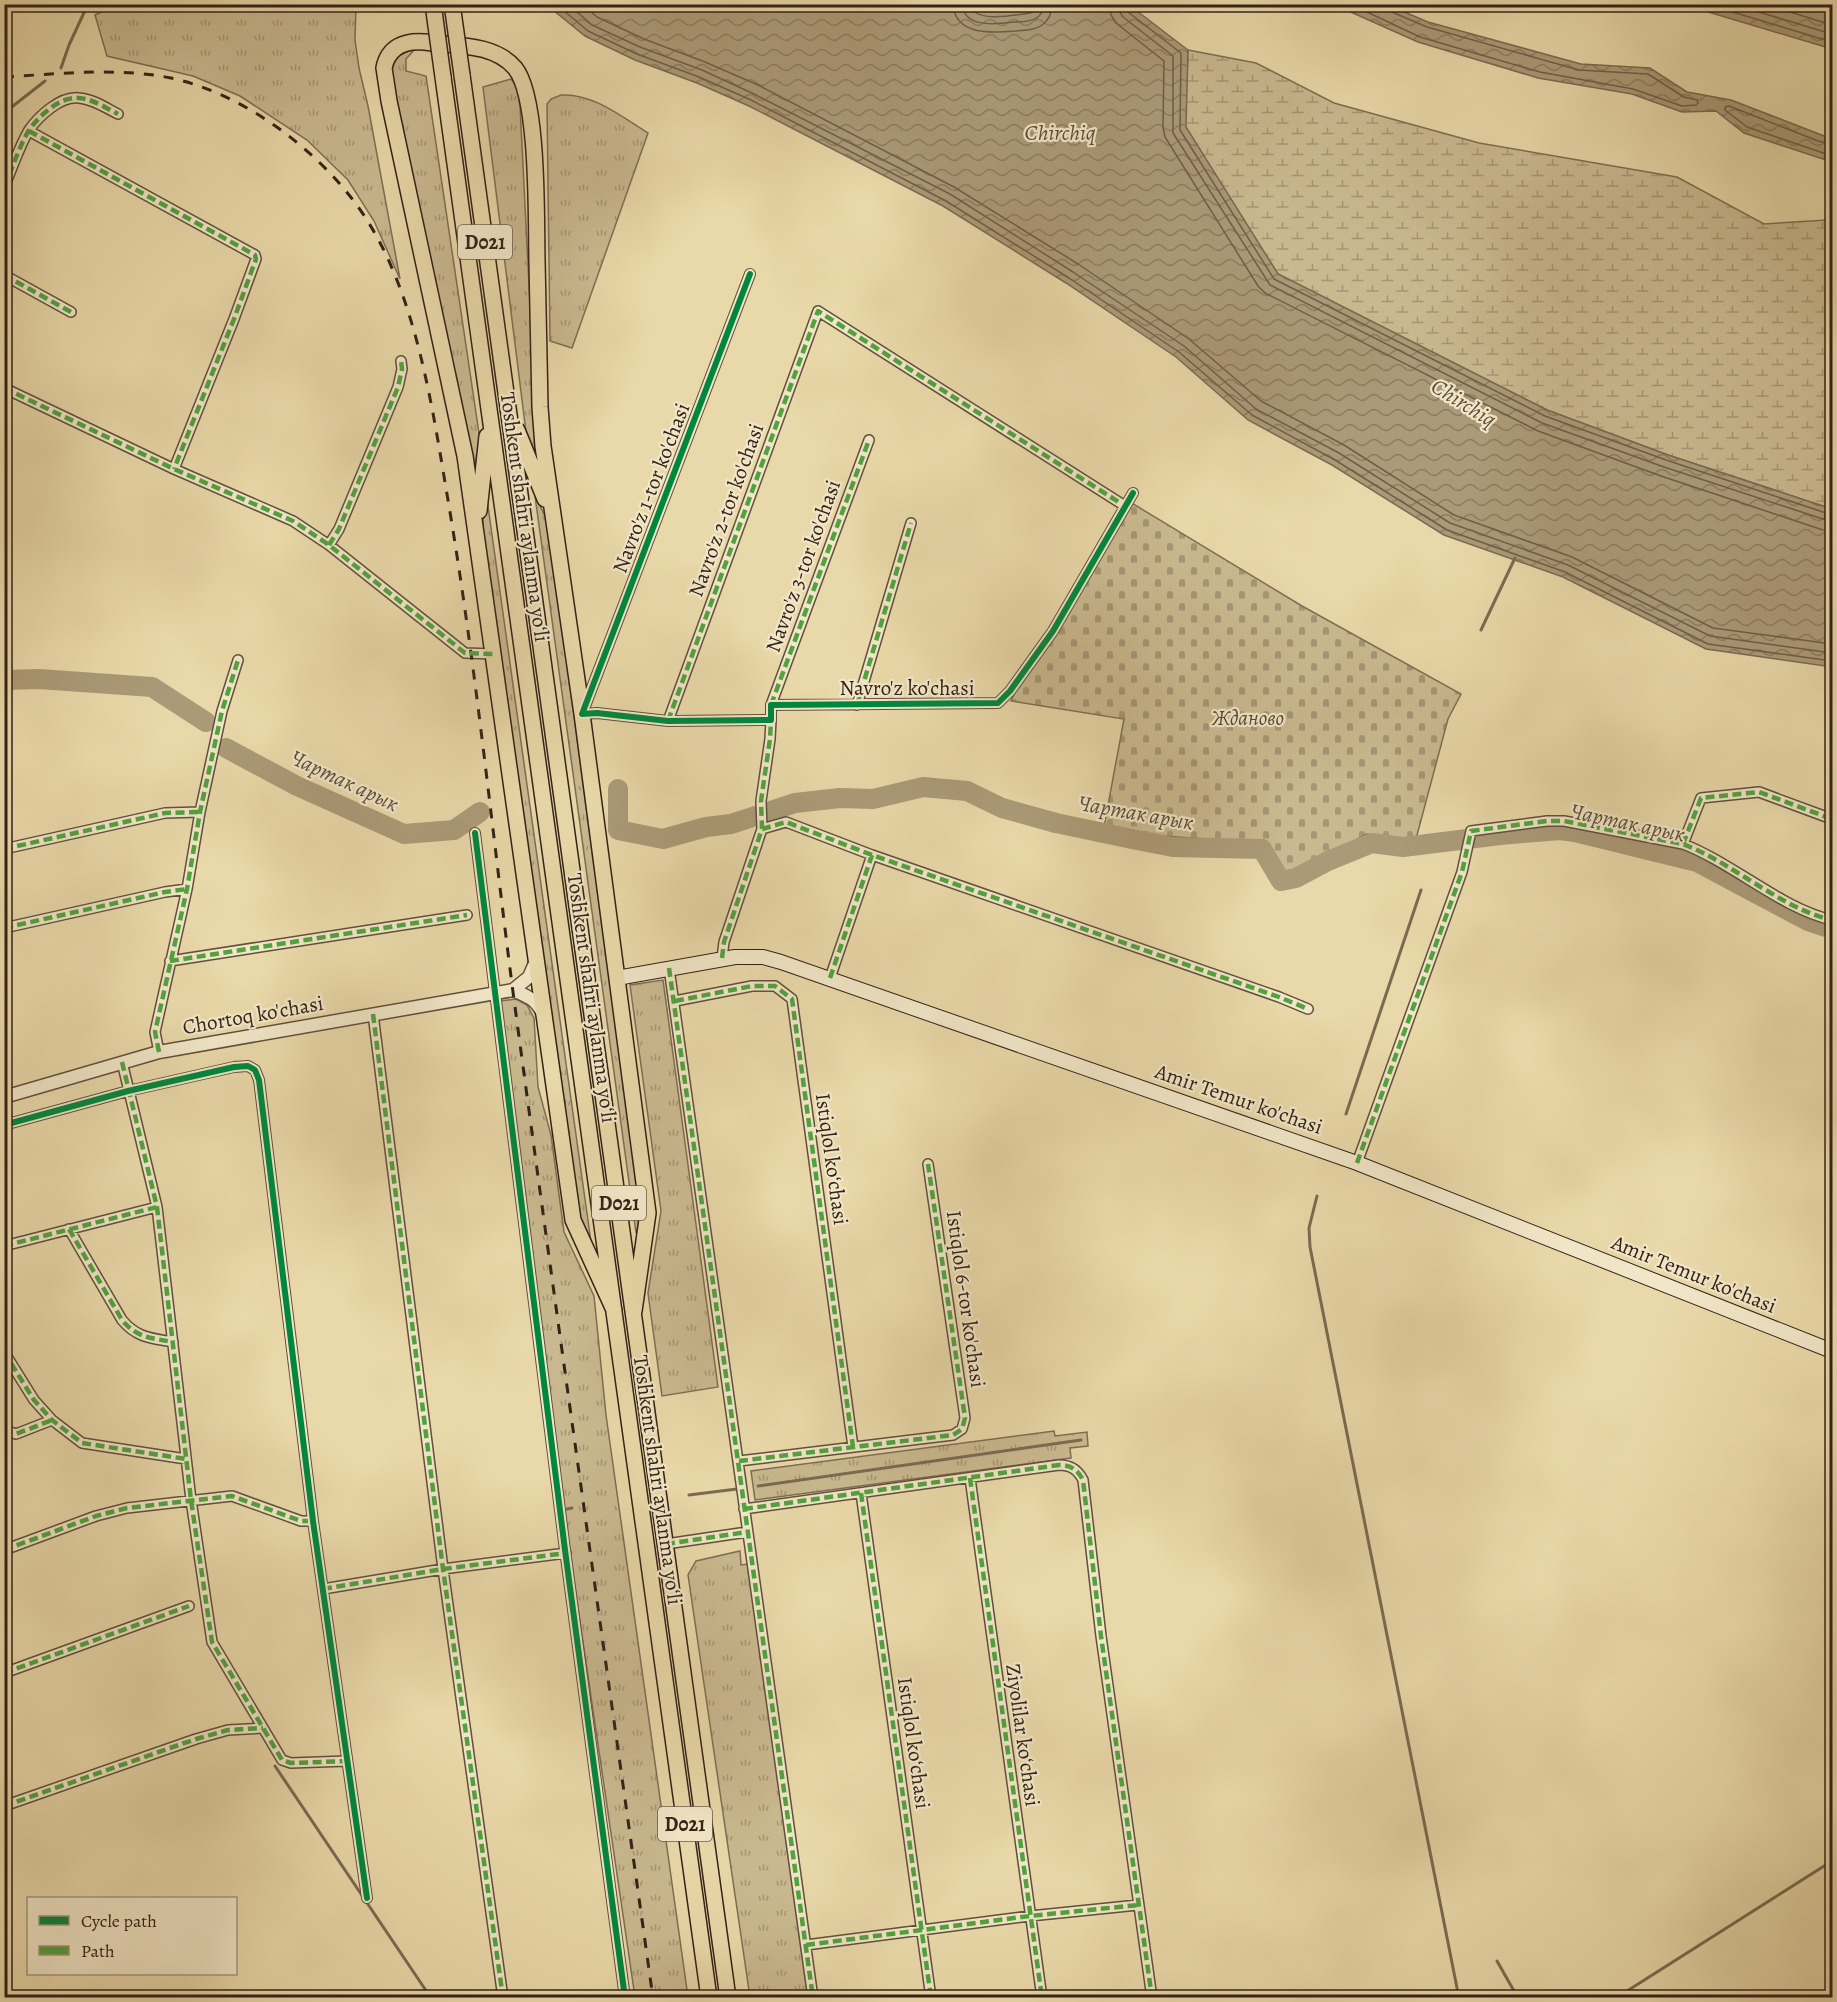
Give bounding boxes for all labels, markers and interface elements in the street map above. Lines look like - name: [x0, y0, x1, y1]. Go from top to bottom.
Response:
- water label: Chirchiq: [1024, 118, 1096, 148]
- road number: D021: [458, 225, 512, 259]
- water label: Chirchiq: [1425, 371, 1502, 435]
- street label: Toshkent shahri aylanma yoʻli: [494, 390, 556, 644]
- street label: Navro'z 1-tor ko'chasi: [606, 399, 696, 577]
- street label: Navro'z 2-tor ko'chasi: [682, 419, 770, 601]
- street label: Navro'z 3-tor ko'chasi: [759, 476, 847, 656]
- street label: Navro'z ko'chasi: [839, 674, 975, 702]
- park label: Жданово: [1211, 704, 1284, 732]
- water label: Чартак арык: [285, 743, 404, 819]
- water label: Чартак арык: [1076, 788, 1196, 838]
- water label: Чартак арык: [1568, 796, 1688, 850]
- street label: Toshkent shahri aylanma yoʻli: [561, 871, 623, 1125]
- street label: Chortoq ko'chasi: [180, 989, 326, 1041]
- street label: Amir Temur ko'chasi: [1151, 1057, 1326, 1141]
- street label: Istiqlol koʻchasi: [809, 1091, 855, 1227]
- road number: D021: [592, 1186, 646, 1220]
- street label: Istiqlol 6-tor ko'chasi: [940, 1209, 992, 1389]
- street label: Amir Temur ko'chasi: [1607, 1228, 1781, 1320]
- street label: Toshkent shahri aylanma yoʻli: [627, 1353, 689, 1607]
- street label: Ziyolilar koʻchasi: [999, 1662, 1047, 1808]
- street label: Istiqlol koʻchasi: [891, 1675, 937, 1811]
- road number: D021: [658, 1807, 712, 1841]
- legend: [27, 1897, 237, 1975]
- text: Cycle path: [81, 1909, 157, 1933]
- text: Path: [81, 1939, 115, 1963]

